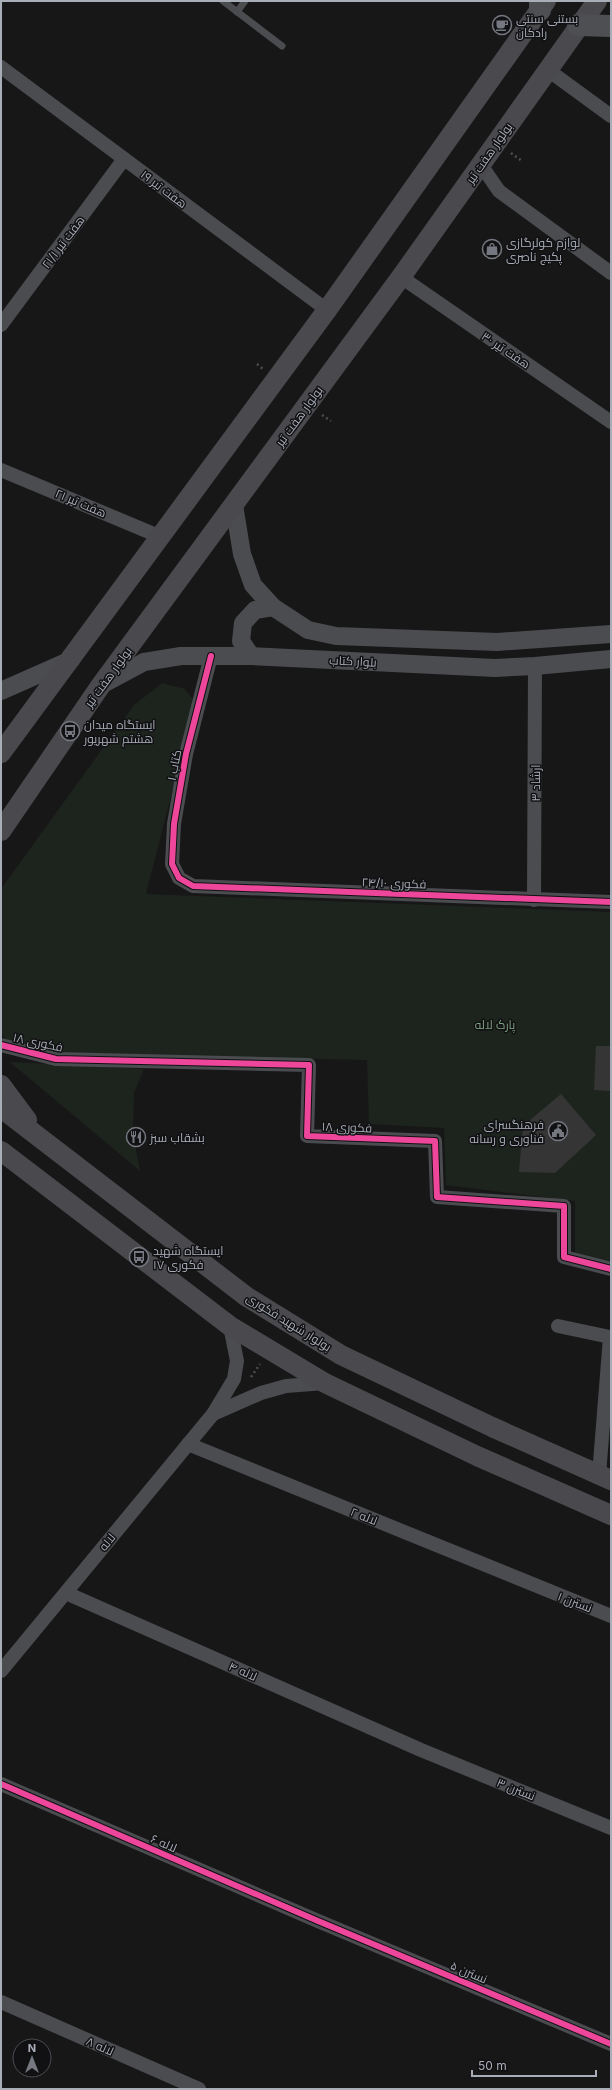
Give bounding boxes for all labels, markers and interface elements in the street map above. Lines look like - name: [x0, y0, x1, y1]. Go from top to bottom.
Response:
- place label: بستنی سنتی رادکان: [516, 11, 578, 40]
- cafe icon: بستنی سنتی رادکان: [491, 14, 513, 36]
- street label: بولوار هفت تیر: [462, 120, 515, 187]
- street label: هفت تیر ۱۹: [138, 167, 190, 211]
- street label: هفت تیر ۲۱/۱: [38, 213, 88, 271]
- place label: لوازم کولرگازی پکیج ناصری: [506, 235, 580, 266]
- shop icon: لوازم کولرگازی پکیج ناصری: [481, 238, 503, 260]
- street label: هفت تیر ۳۰: [479, 328, 533, 372]
- street label: بولوار هفت تیر: [272, 383, 326, 450]
- street label: هفت تیر ۲۱: [53, 486, 109, 520]
- street label: بولوار هفت تیر: [81, 644, 135, 711]
- street label: بلوار کتاب: [329, 652, 377, 670]
- place label: ایستگاه میدان هشتم شهریور: [83, 717, 156, 747]
- bus stop icon: ایستگاه میدان هشتم شهریور: [59, 720, 81, 742]
- street label: کتاب ۱: [164, 748, 184, 782]
- street label: ارشاد ۳: [528, 764, 543, 802]
- street label: فکوری ۲۴/۱۰: [361, 874, 427, 892]
- park label: پارک لاله: [475, 1017, 516, 1034]
- street label: فکوری ١٨: [12, 1029, 64, 1055]
- place label: فرهنگسرای فناوری و رسانه: [469, 1117, 544, 1146]
- street label: فکوری ١٨: [321, 1119, 373, 1135]
- public building icon: فرهنگسرای فناوری و رسانه: [547, 1120, 569, 1142]
- restaurant icon: بشقاب سبز: [125, 1126, 147, 1148]
- place label: بشقاب سبز: [149, 1130, 205, 1145]
- place label: ایستگاه شهید فکوری ۱۷: [153, 1243, 224, 1272]
- bus stop icon: ایستگاه شهید فکوری ۱۷: [128, 1246, 150, 1268]
- street label: بولوار شهید فکوری: [244, 1290, 334, 1354]
- street label: لاله ۲: [348, 1504, 380, 1528]
- street label: لاله: [96, 1530, 118, 1554]
- street label: نسترن ۱: [556, 1589, 594, 1615]
- street label: لاله ۴: [227, 1658, 259, 1684]
- street label: نسترن ۳: [495, 1775, 537, 1803]
- street label: لاله ۶: [149, 1831, 179, 1855]
- street label: نسترن ۵: [448, 1958, 490, 1986]
- street label: لاله ۸: [84, 2033, 116, 2059]
- north arrow: [12, 2038, 52, 2078]
- text: N: [28, 2041, 36, 2055]
- scale bar: [472, 2052, 596, 2078]
- text: 50 m: [478, 2058, 507, 2073]

